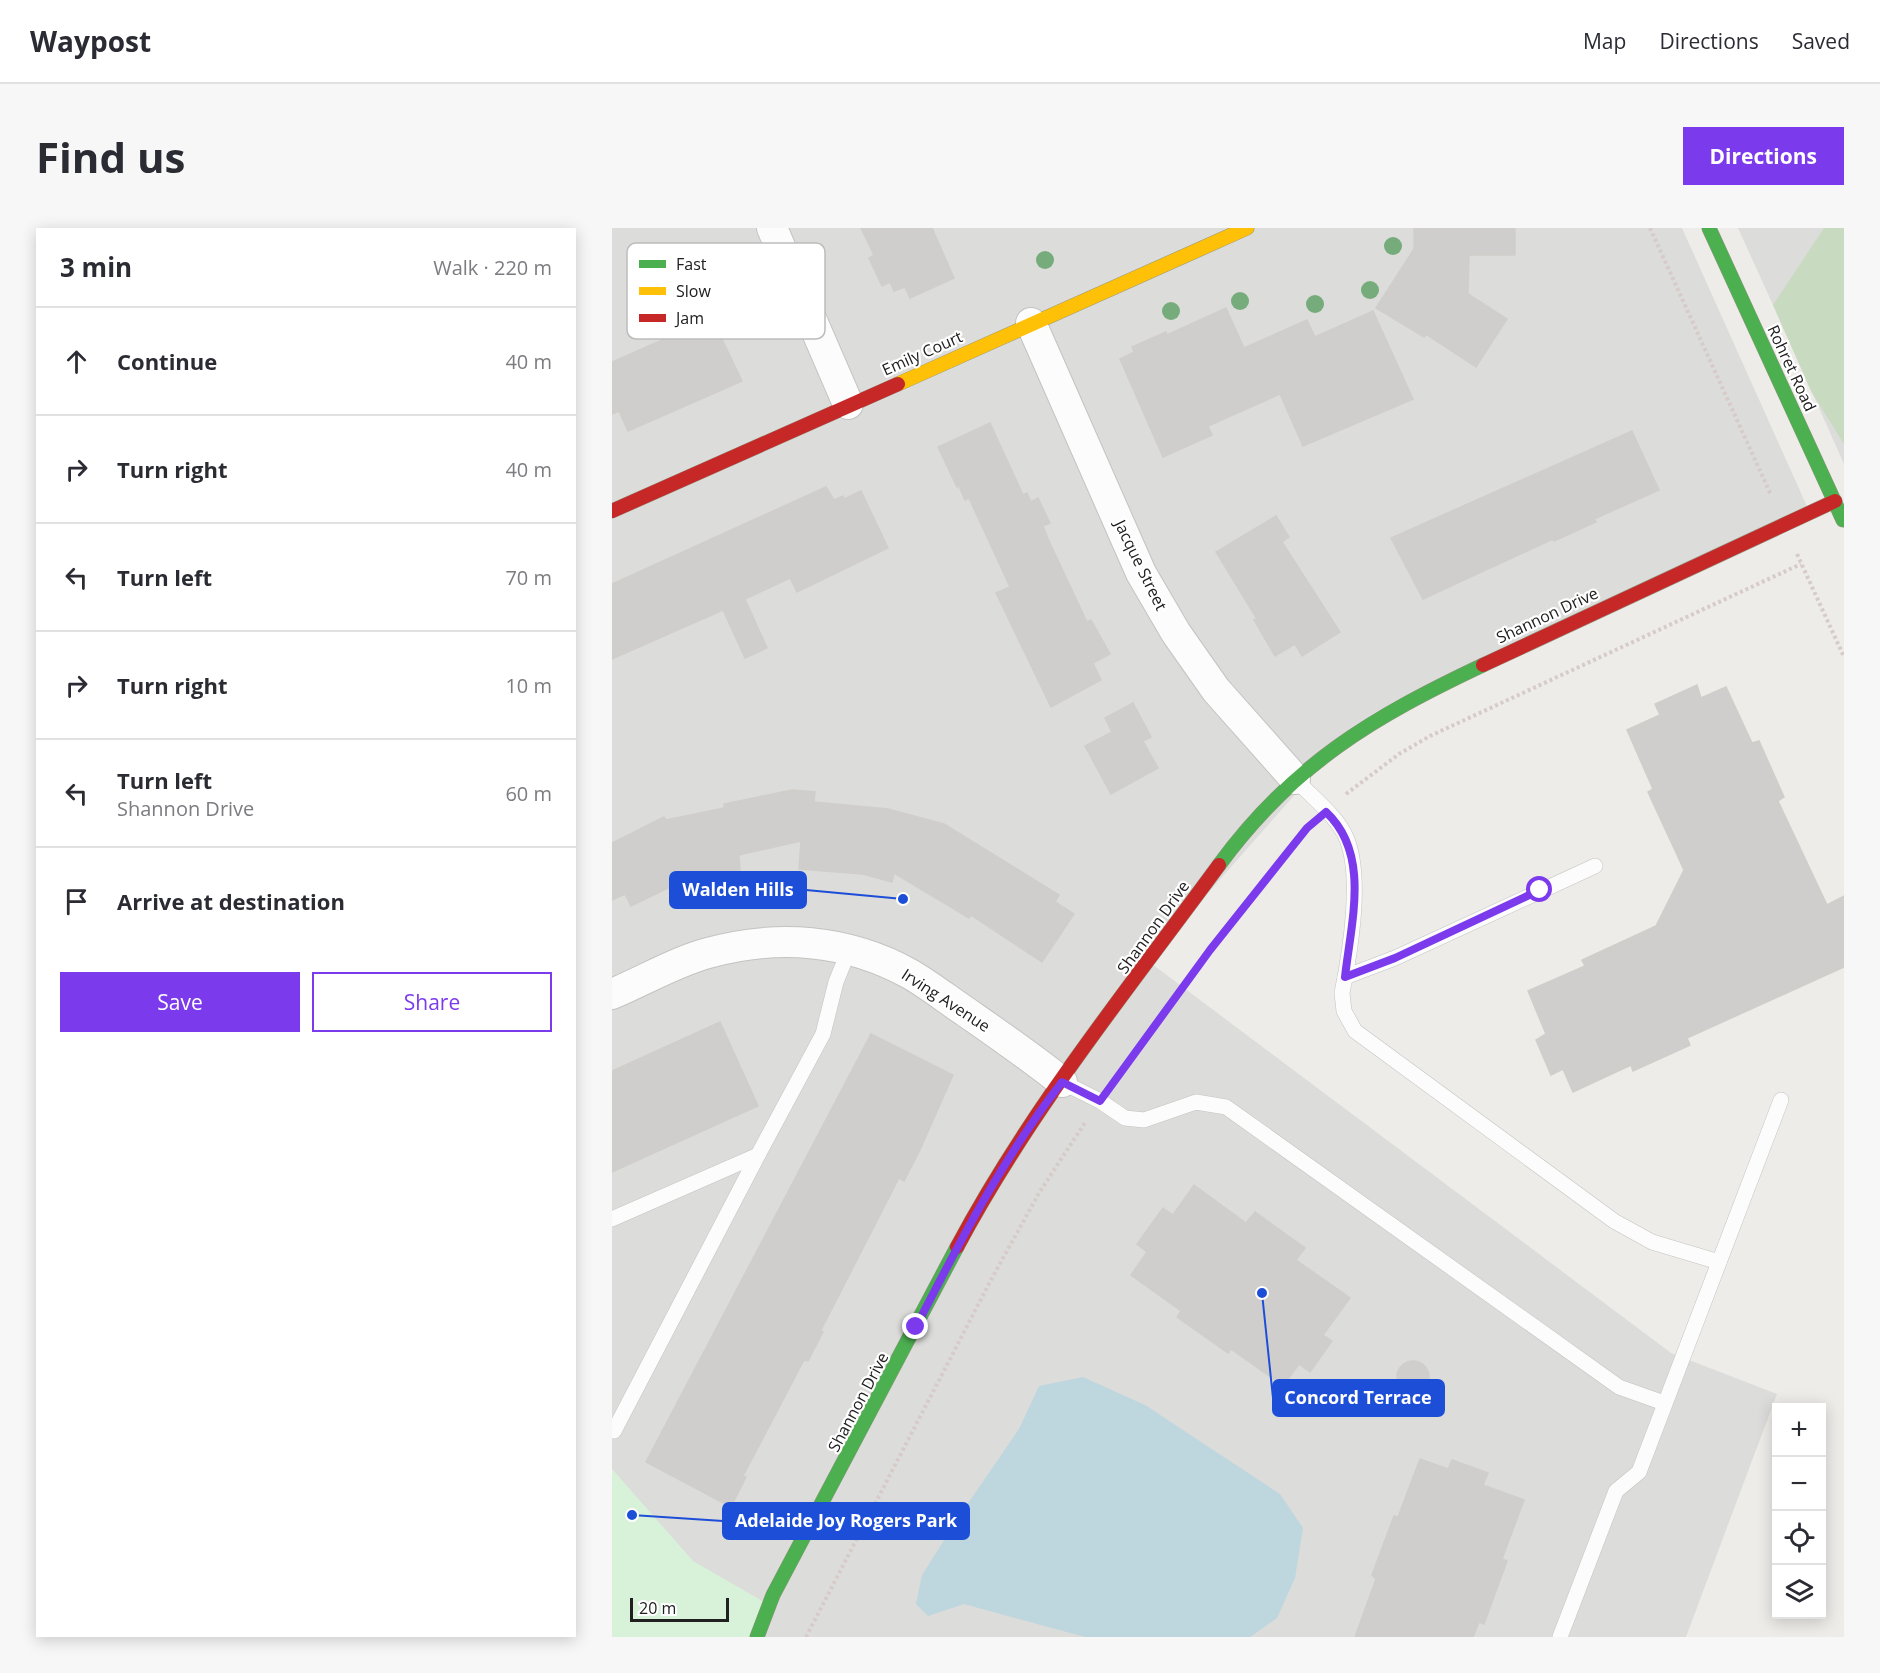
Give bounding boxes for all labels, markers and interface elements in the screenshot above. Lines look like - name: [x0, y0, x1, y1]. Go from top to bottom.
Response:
- text: Waypost: [30, 22, 151, 60]
- text: Map: [1583, 27, 1626, 55]
- text: Directions: [1659, 27, 1759, 55]
- text: Saved: [1792, 27, 1850, 55]
- button: Directions: [1683, 127, 1844, 185]
- text: Find us: [36, 128, 185, 185]
- legend: [627, 243, 825, 339]
- text: 3 min: [60, 249, 132, 285]
- text: Fast: [676, 253, 707, 275]
- text: Walk · 220 m: [433, 254, 552, 281]
- text: Slow: [676, 280, 711, 302]
- text: Jam: [674, 307, 704, 329]
- street label: Rohret Road: [1762, 321, 1822, 415]
- street label: Emily Court: [878, 325, 966, 380]
- icon: ahead: [60, 345, 93, 378]
- text: Continue: [117, 346, 217, 376]
- text: 40 m: [505, 348, 552, 375]
- icon: right: [60, 453, 93, 486]
- text: Turn right: [117, 454, 228, 484]
- text: 40 m: [505, 456, 552, 483]
- street label: Jacque Street: [1109, 514, 1173, 614]
- icon: left: [60, 561, 93, 594]
- text: Turn left: [117, 562, 212, 592]
- text: 70 m: [505, 564, 552, 591]
- street label: Shannon Drive: [1493, 582, 1601, 648]
- icon: right: [60, 669, 93, 702]
- text: Turn right: [117, 670, 228, 700]
- text: 10 m: [505, 672, 552, 699]
- text: Turn left: [117, 765, 212, 795]
- icon: left: [60, 777, 93, 810]
- text: 60 m: [505, 780, 552, 807]
- text: Shannon Drive: [117, 795, 254, 822]
- callout: Walden Hills: [670, 872, 806, 908]
- street label: Shannon Drive: [1112, 876, 1194, 978]
- route start: [1526, 876, 1552, 902]
- text: Walden Hills: [682, 877, 794, 901]
- icon: arrive: [60, 885, 93, 918]
- text: Arrive at destination: [117, 886, 345, 916]
- street label: Irving Avenue: [897, 963, 995, 1037]
- button: Save: [60, 972, 300, 1032]
- button: Share: [312, 972, 552, 1032]
- route end: [902, 1313, 928, 1339]
- street label: Shannon Drive: [822, 1348, 894, 1456]
- callout: Concord Terrace: [1273, 1380, 1444, 1416]
- text: Concord Terrace: [1284, 1385, 1432, 1409]
- map controls: [1772, 1403, 1826, 1619]
- button: +: [1772, 1403, 1826, 1457]
- button: −: [1772, 1457, 1826, 1511]
- callout: Adelaide Joy Rogers Park: [723, 1503, 969, 1539]
- text: Adelaide Joy Rogers Park: [735, 1508, 958, 1532]
- button: locate: [1772, 1511, 1826, 1565]
- button: layers: [1772, 1565, 1826, 1619]
- scale bar: [630, 1595, 729, 1622]
- text: 20 m: [639, 1597, 676, 1619]

